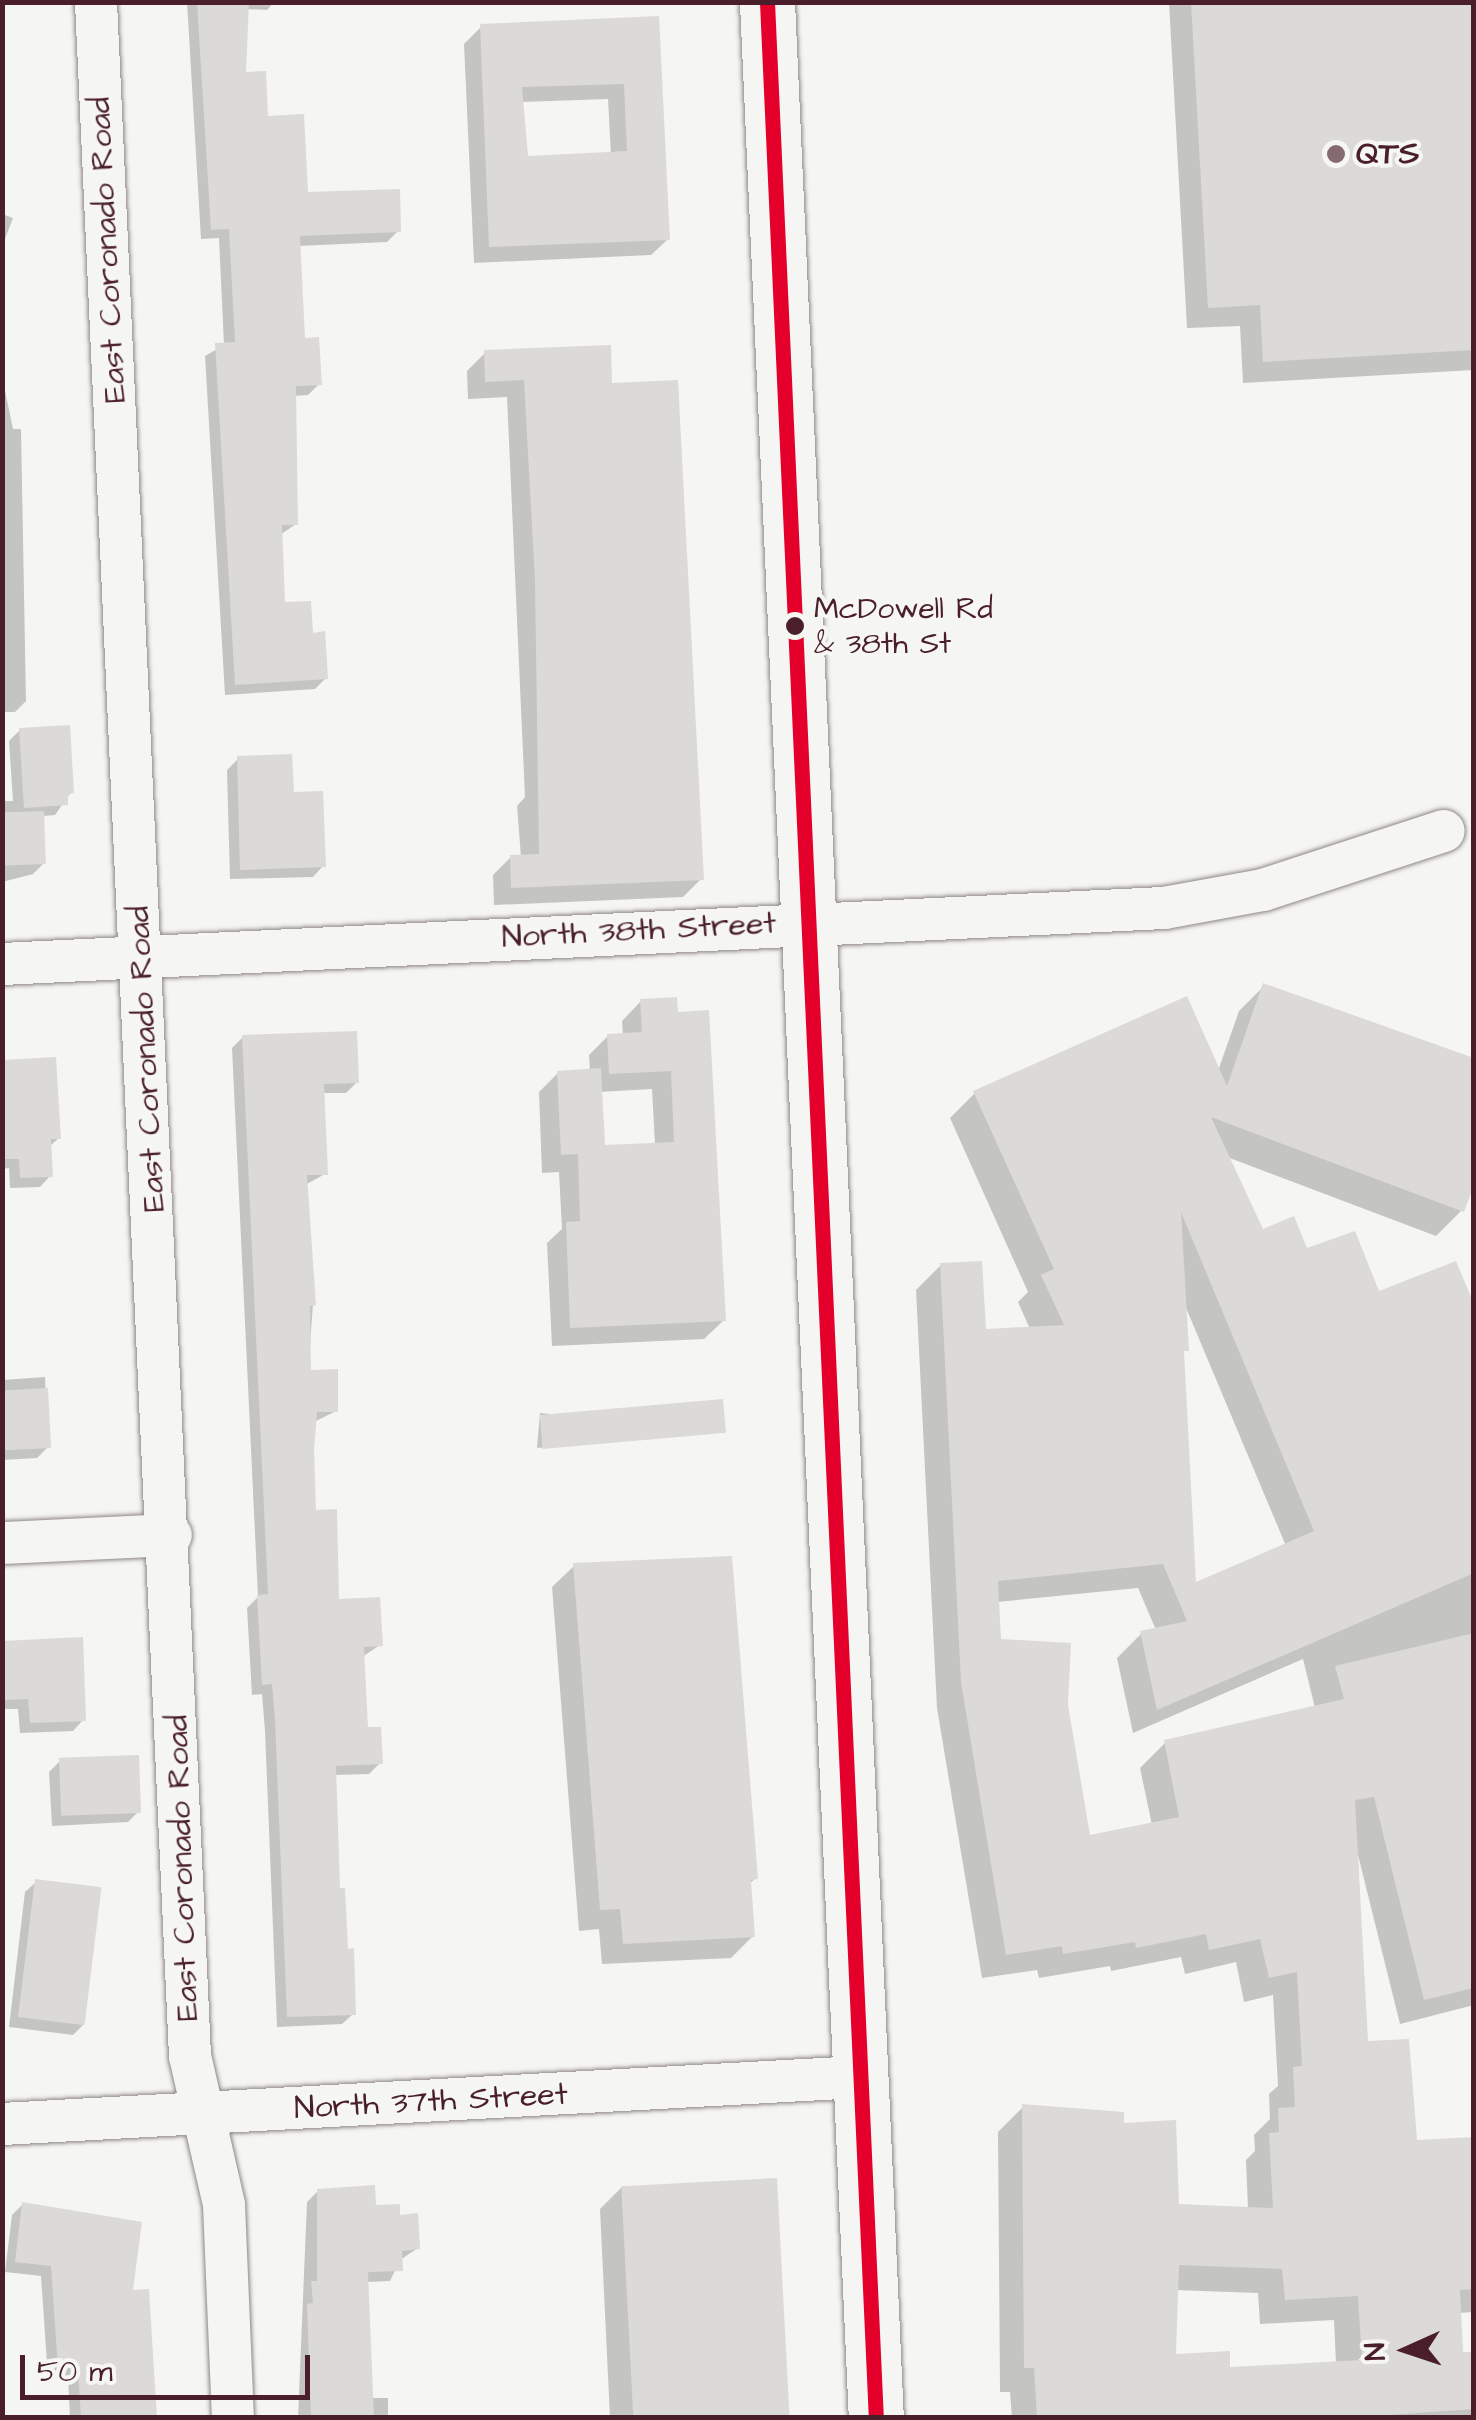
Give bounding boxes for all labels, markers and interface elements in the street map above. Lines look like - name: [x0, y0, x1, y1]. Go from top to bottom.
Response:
- street label: East Coronado Road: [81, 96, 135, 404]
- place label: QTS: [1356, 135, 1419, 173]
- marker: QTS: [1325, 143, 1347, 165]
- place label: McDowell Rd & 38th St: [814, 591, 993, 662]
- marker: McDowell Rd & 38th St: [785, 616, 805, 636]
- street label: East Coronado Road: [120, 905, 174, 1213]
- street label: North 38th Street: [501, 905, 777, 957]
- street label: East Coronado Road: [158, 1714, 208, 2022]
- street label: North 37th Street: [293, 2076, 569, 2128]
- north arrow: [1356, 2300, 1456, 2400]
- scale bar: [25, 2335, 315, 2397]
- text: N: [1356, 2342, 1395, 2361]
- text: 50 m: [37, 2351, 113, 2393]

